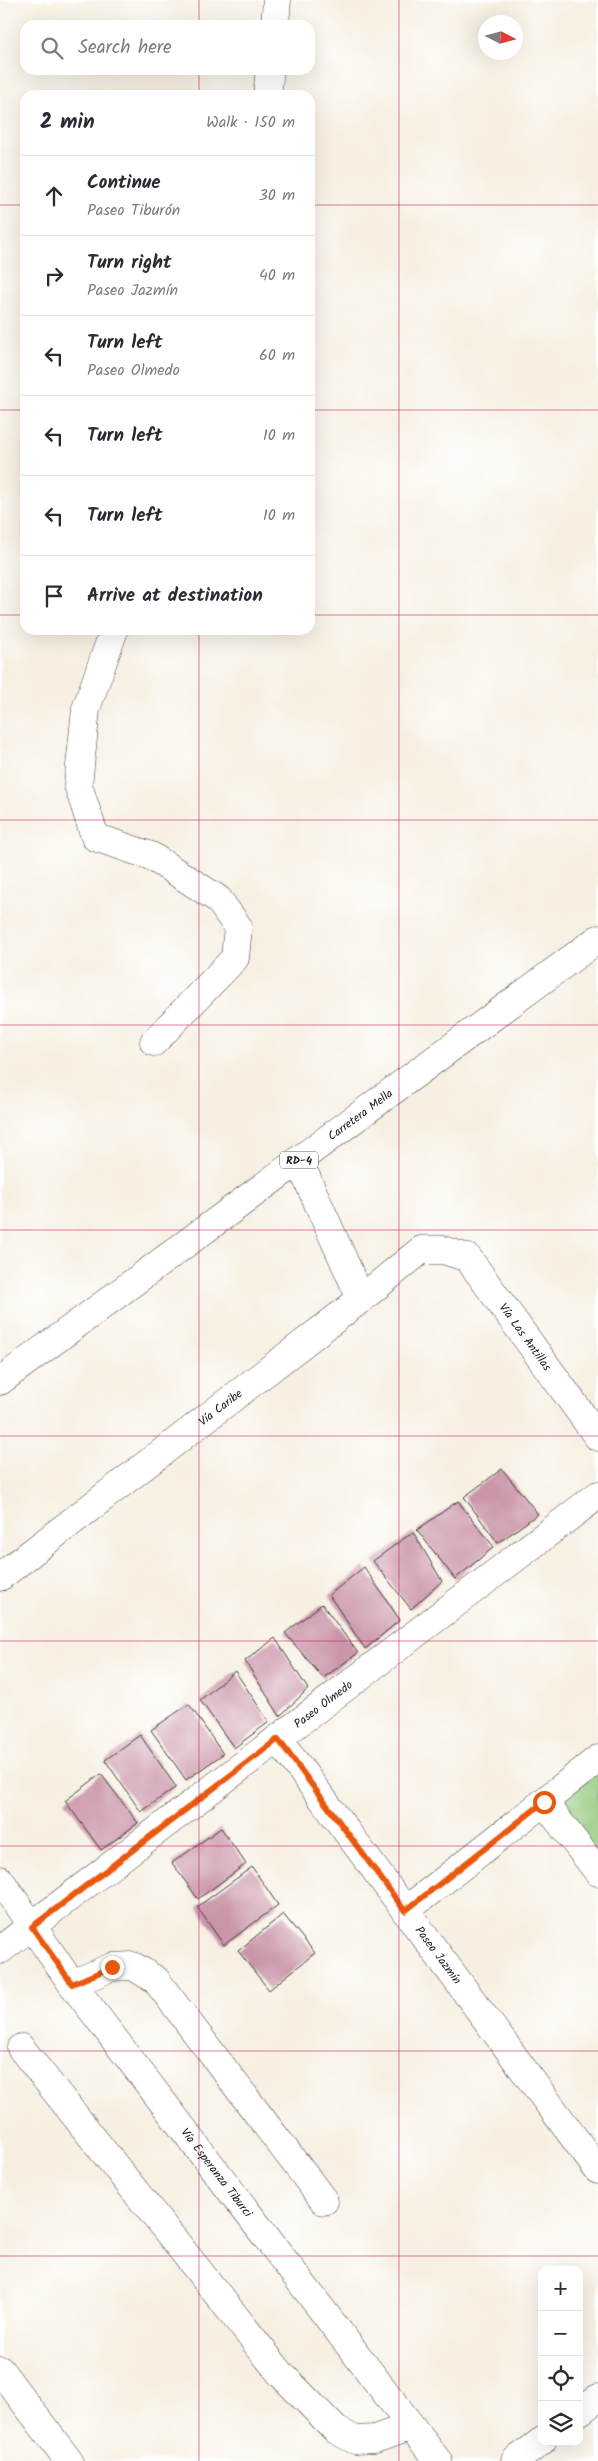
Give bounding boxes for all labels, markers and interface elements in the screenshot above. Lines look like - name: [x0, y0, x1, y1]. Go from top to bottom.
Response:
- north arrow: [478, 15, 523, 60]
- search box: [20, 20, 315, 75]
- text: Search here: [78, 33, 172, 63]
- icon: search: [38, 34, 66, 62]
- text: 2 min: [40, 106, 95, 139]
- text: Walk · 150 m: [206, 110, 295, 135]
- text: Continue: [87, 168, 160, 198]
- icon: ahead: [40, 182, 68, 210]
- text: 30 m: [259, 183, 295, 208]
- text: Paseo Tiburón: [87, 198, 180, 223]
- text: Turn right: [87, 248, 172, 278]
- icon: right: [40, 262, 68, 290]
- text: 40 m: [259, 263, 295, 288]
- text: Paseo Jazmín: [87, 278, 178, 303]
- text: Turn left: [87, 328, 162, 358]
- icon: left: [40, 342, 68, 370]
- text: 60 m: [259, 343, 295, 368]
- text: Paseo Olmedo: [87, 358, 180, 383]
- text: Turn left: [87, 421, 162, 451]
- icon: left: [40, 422, 68, 450]
- text: 10 m: [263, 423, 295, 448]
- text: Turn left: [87, 501, 162, 531]
- icon: left: [40, 502, 68, 530]
- text: 10 m: [263, 503, 295, 528]
- text: Arrive at destination: [87, 581, 263, 611]
- icon: arrive: [40, 582, 68, 610]
- street label: Carretera Mella: [324, 1084, 398, 1146]
- road number: RD-4: [280, 1152, 318, 1168]
- street label: Vía Las Antillas: [494, 1299, 556, 1375]
- street label: Vía Caribe: [195, 1384, 247, 1431]
- street label: Paseo Olmedo: [290, 1676, 357, 1733]
- route start: [533, 1791, 556, 1814]
- street label: Paseo Jazmín: [410, 1922, 466, 1988]
- route end: [101, 1956, 124, 1979]
- street label: Vía Esperanza Tiburci: [176, 2124, 257, 2222]
- map controls: [538, 2266, 583, 2446]
- button: +: [538, 2266, 583, 2311]
- button: −: [538, 2311, 583, 2356]
- button: locate: [538, 2356, 583, 2401]
- button: layers: [538, 2401, 583, 2446]

